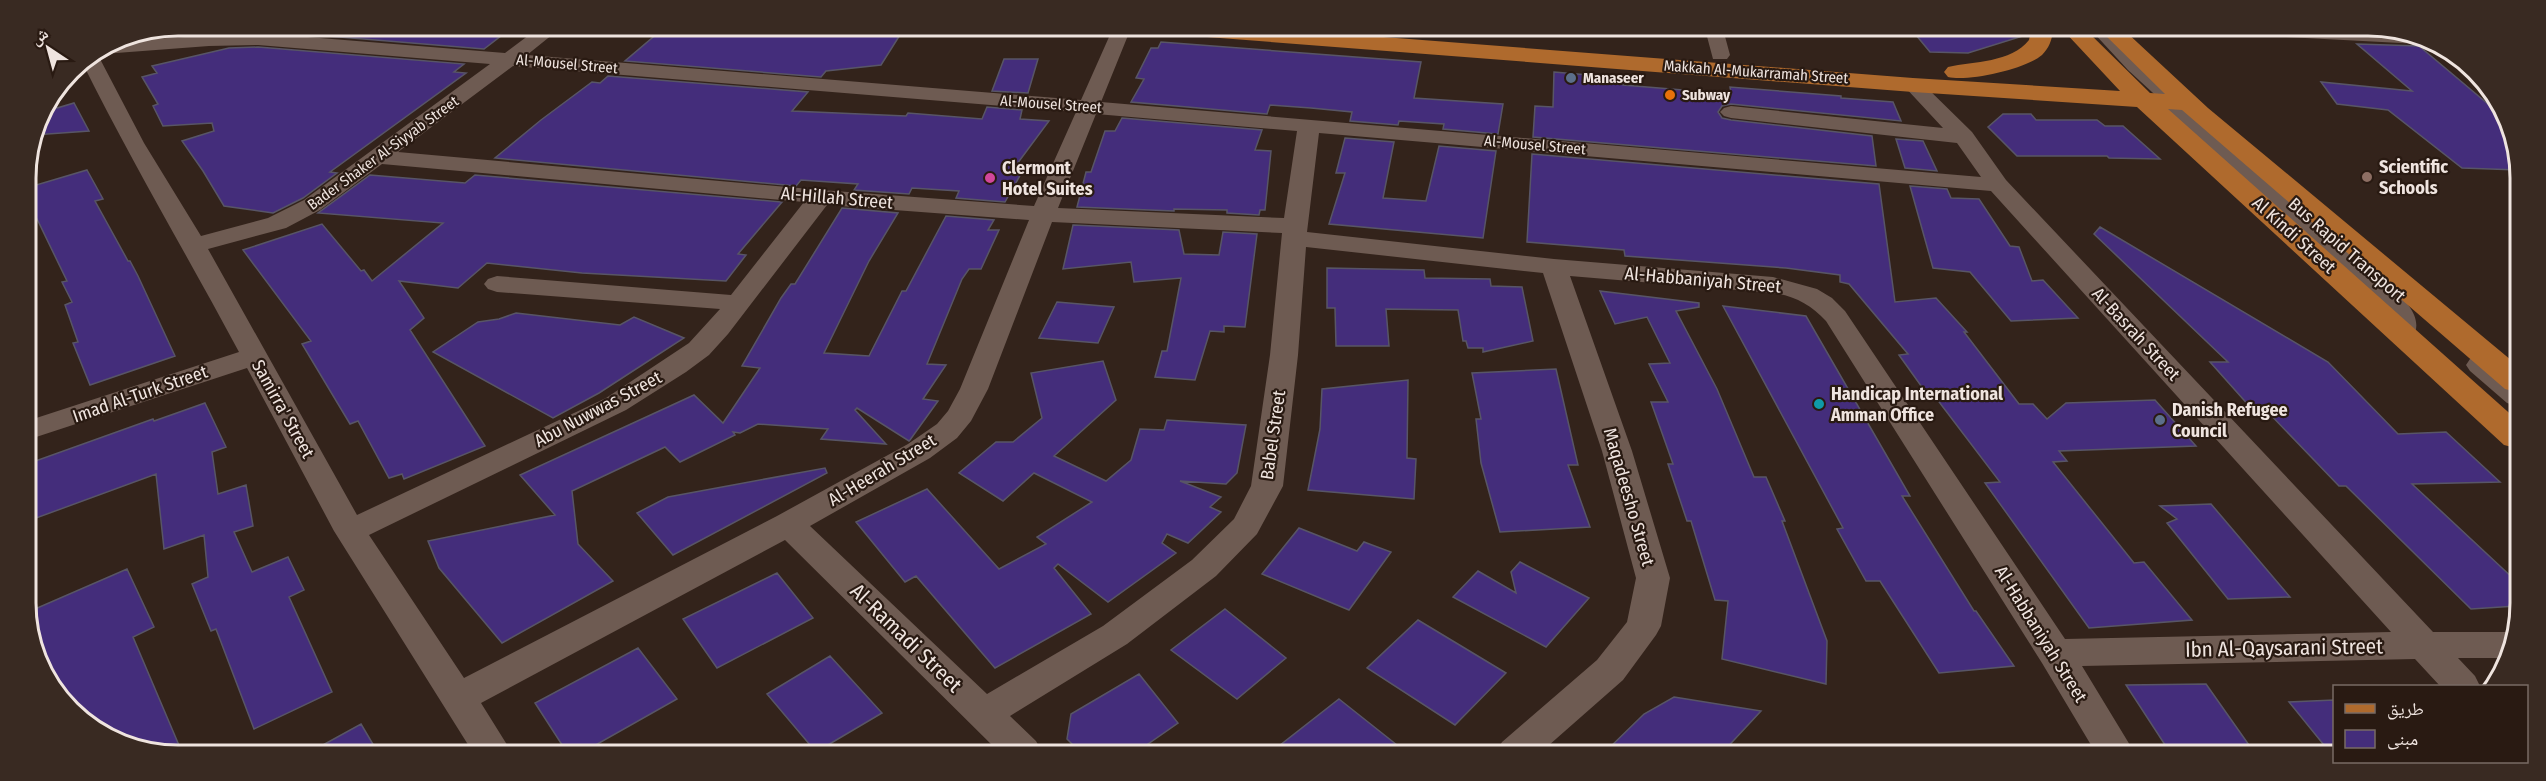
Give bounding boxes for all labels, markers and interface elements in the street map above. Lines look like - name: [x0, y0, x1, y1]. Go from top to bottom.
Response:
- north arrow: [18, 18, 78, 78]
- text: ش: [27, 24, 52, 49]
- street label: Al-Mousel Street: [515, 51, 619, 77]
- street label: Makkah Al-Mukarramah Street: [1663, 57, 1849, 87]
- place label: Manaseer: [1583, 69, 1644, 87]
- marker: Manaseer: [1564, 71, 1578, 85]
- place label: Subway: [1682, 86, 1731, 104]
- marker: Subway: [1663, 88, 1677, 102]
- street label: Al-Mousel Street: [1000, 91, 1103, 117]
- street label: Bader Shaker Al-Siyyab Street: [304, 92, 462, 214]
- street label: Al-Mousel Street: [1483, 132, 1587, 158]
- place label: Scientific Schools: [2379, 156, 2448, 199]
- place label: Clermont Hotel Suites: [1002, 157, 1093, 200]
- marker: Scientific Schools: [2360, 170, 2374, 184]
- marker: Clermont Hotel Suites: [983, 171, 997, 185]
- street label: Al-Hillah Street: [780, 182, 894, 214]
- street label: Al Kindi Street: [2248, 192, 2340, 278]
- street label: Bus Rapid Transport: [2284, 193, 2410, 307]
- street label: Al-Habbaniyah Street: [1624, 262, 1782, 298]
- street label: Al-Basrah Street: [2087, 283, 2185, 385]
- street label: Samirra' Street: [247, 356, 319, 462]
- street label: Imad Al-Turk Street: [70, 361, 210, 427]
- street label: Abu Nuwwas Street: [530, 366, 666, 452]
- place label: Handicap International Amman Office: [1830, 383, 2003, 426]
- street label: Babel Street: [1256, 389, 1290, 481]
- marker: Handicap International Amman Office: [1812, 397, 1826, 411]
- place label: Danish Refugee Council: [2172, 399, 2288, 442]
- marker: Danish Refugee Council: [2153, 413, 2167, 427]
- street label: Maqadeesho Street: [1599, 425, 1659, 569]
- street label: Al-Heerah Street: [824, 429, 940, 511]
- street label: Al-Habbaniyah Street: [1990, 562, 2092, 706]
- street label: Al-Ramadi Street: [845, 578, 967, 698]
- street label: Ibn Al-Qaysarani Street: [2185, 633, 2383, 663]
- legend: [2333, 685, 2528, 763]
- text: طريق: [2387, 698, 2424, 720]
- text: مبنى: [2387, 728, 2418, 750]

